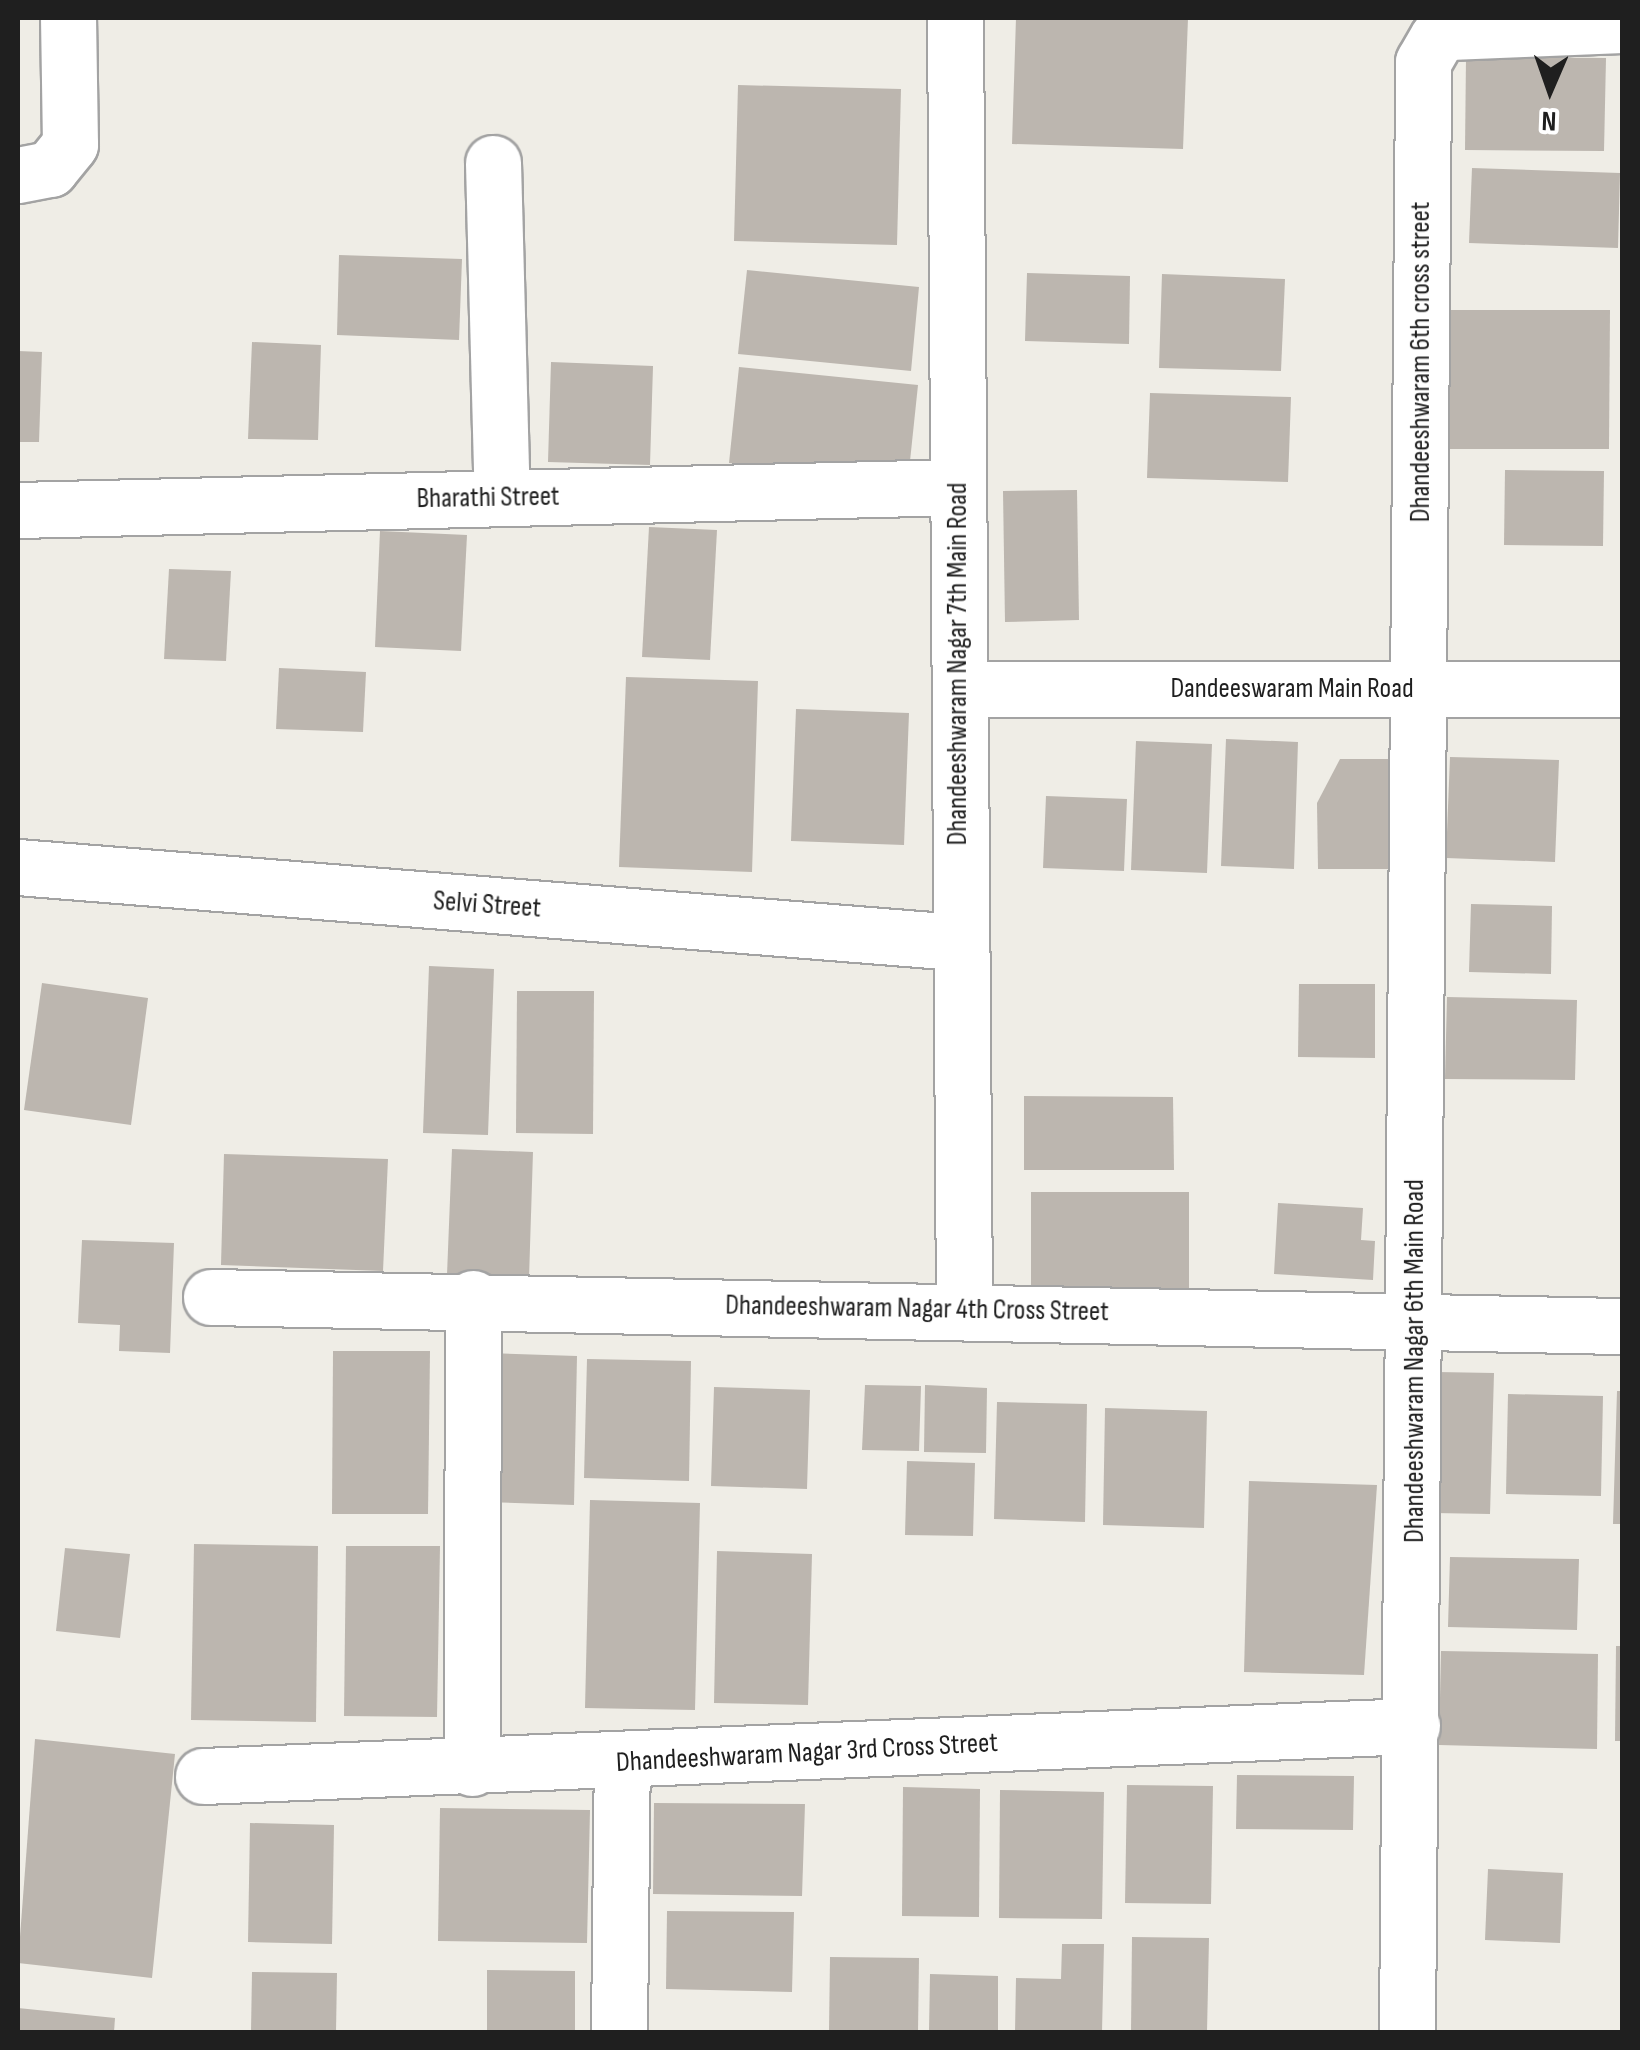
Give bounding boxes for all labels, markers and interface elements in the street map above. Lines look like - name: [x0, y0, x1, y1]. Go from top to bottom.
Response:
- north arrow: [1500, 40, 1600, 140]
- text: N: [1541, 104, 1557, 137]
- street label: Dhandeeshwaram 6th cross street: [1404, 202, 1438, 522]
- street label: Bharathi Street: [416, 480, 560, 516]
- street label: Dhandeeshwaram Nagar 7th Main Road: [941, 483, 975, 845]
- street label: Dandeeswaram Main Road: [1170, 672, 1414, 706]
- street label: Selvi Street: [432, 884, 542, 926]
- street label: Dhandeeshwaram Nagar 6th Main Road: [1398, 1179, 1432, 1543]
- street label: Dhandeeshwaram Nagar 4th Cross Street: [725, 1289, 1109, 1329]
- street label: Dhandeeshwaram Nagar 3rd Cross Street: [615, 1726, 999, 1780]

